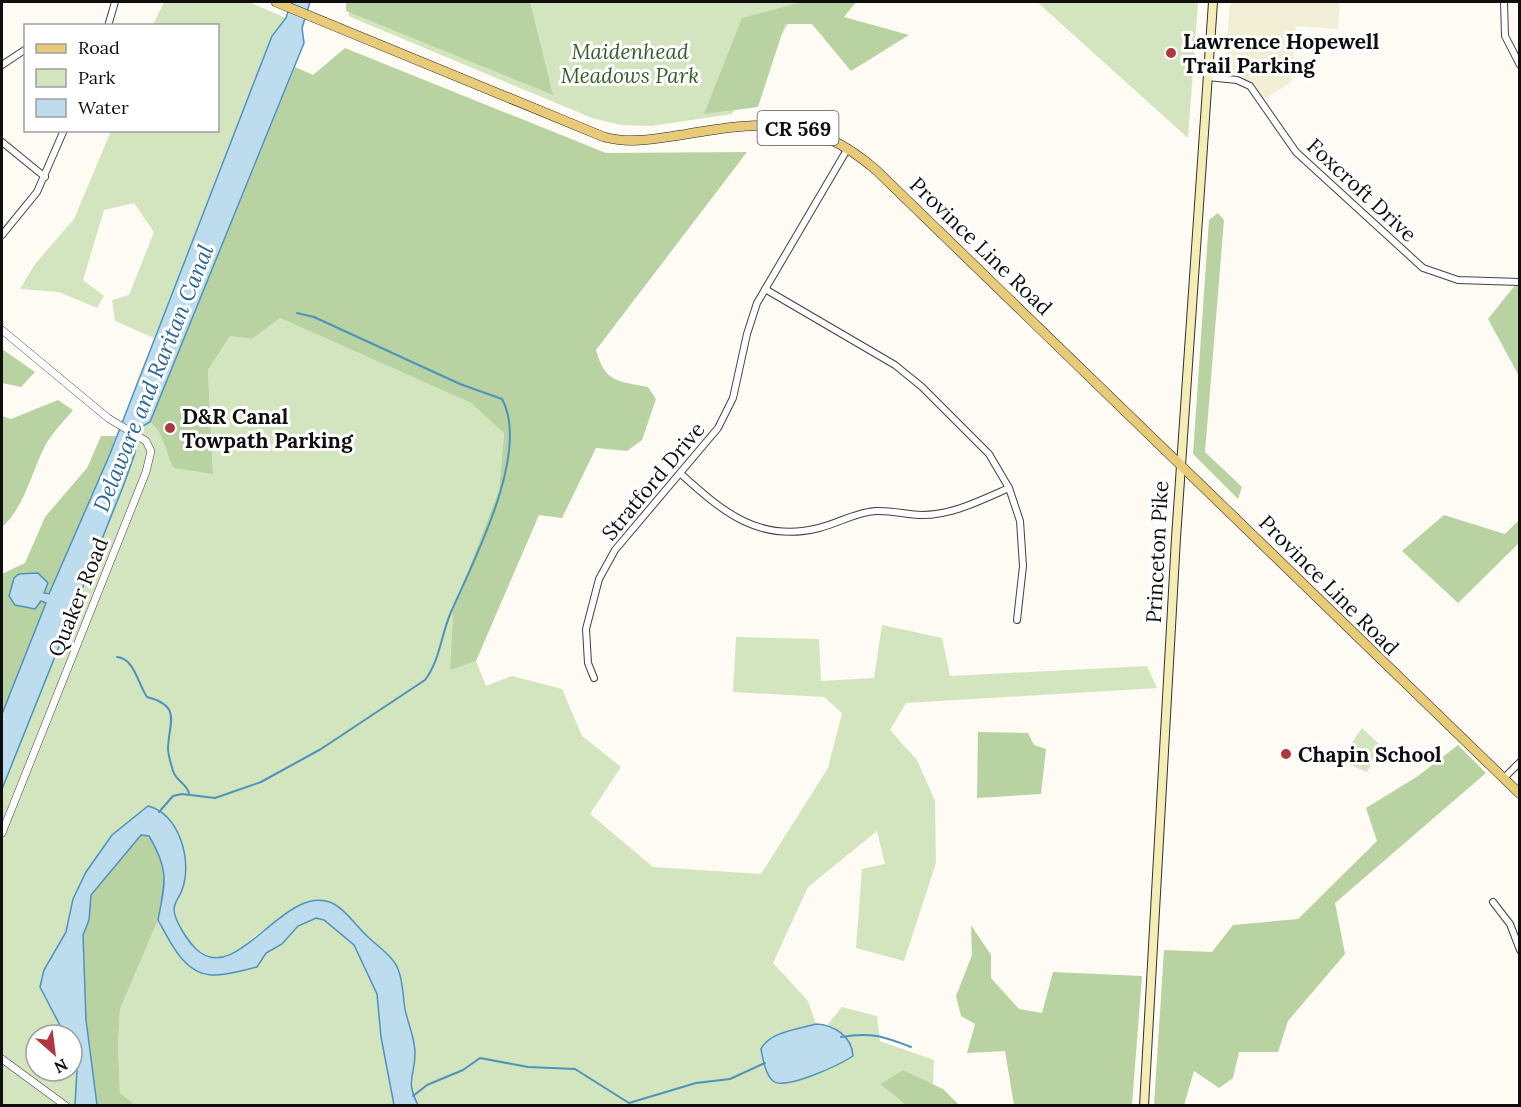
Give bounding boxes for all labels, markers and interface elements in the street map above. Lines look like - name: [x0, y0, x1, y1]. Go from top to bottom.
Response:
- legend: [24, 24, 219, 132]
- place label: Lawrence Hopewell Trail Parking: [1183, 28, 1380, 79]
- text: Road: [78, 36, 120, 59]
- park label: Maidenhead Meadows Park: [561, 38, 699, 89]
- marker: Lawrence Hopewell Trail Parking: [1164, 46, 1178, 60]
- text: Park: [78, 66, 116, 89]
- text: Water: [78, 96, 129, 119]
- road number: CR 569: [758, 111, 838, 145]
- street label: Foxcroft Drive: [1302, 132, 1422, 248]
- street label: Province Line Road: [904, 171, 1058, 321]
- water label: Delaware and Raritan Canal: [87, 240, 219, 516]
- place label: D&R Canal Towpath Parking: [182, 403, 354, 454]
- street label: Stratford Drive: [596, 416, 710, 546]
- marker: D&R Canal Towpath Parking: [163, 421, 177, 435]
- street label: Princeton Pike: [1140, 480, 1174, 624]
- street label: Province Line Road: [1253, 509, 1405, 661]
- street label: Quaker Road: [42, 534, 114, 660]
- place label: Chapin School: [1298, 741, 1442, 768]
- marker: Chapin School: [1279, 747, 1293, 761]
- north arrow: [24, 1023, 84, 1083]
- text: N: [51, 1055, 71, 1078]

